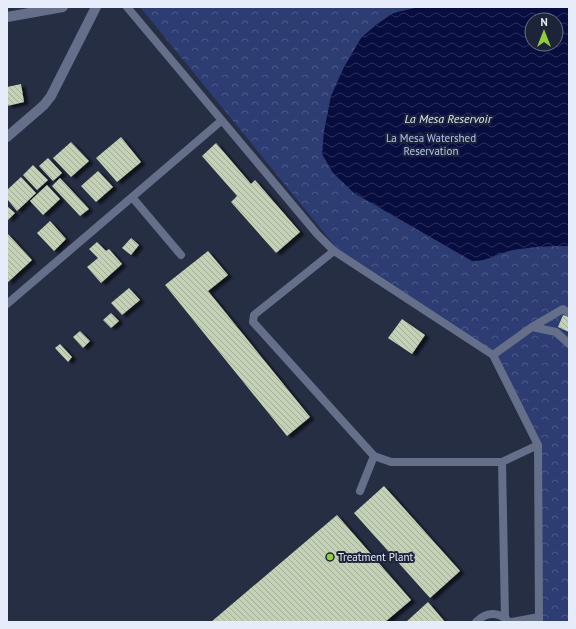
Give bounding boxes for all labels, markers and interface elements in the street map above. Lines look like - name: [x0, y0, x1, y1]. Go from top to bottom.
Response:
- north arrow: [524, 12, 564, 52]
- text: N: [540, 15, 548, 29]
- water label: La Mesa Reservoir: [404, 111, 493, 126]
- park label: La Mesa Watershed Reservation: [386, 131, 476, 158]
- place label: Treatment Plant: [338, 550, 413, 564]
- marker: Treatment Plant: [325, 552, 335, 562]

